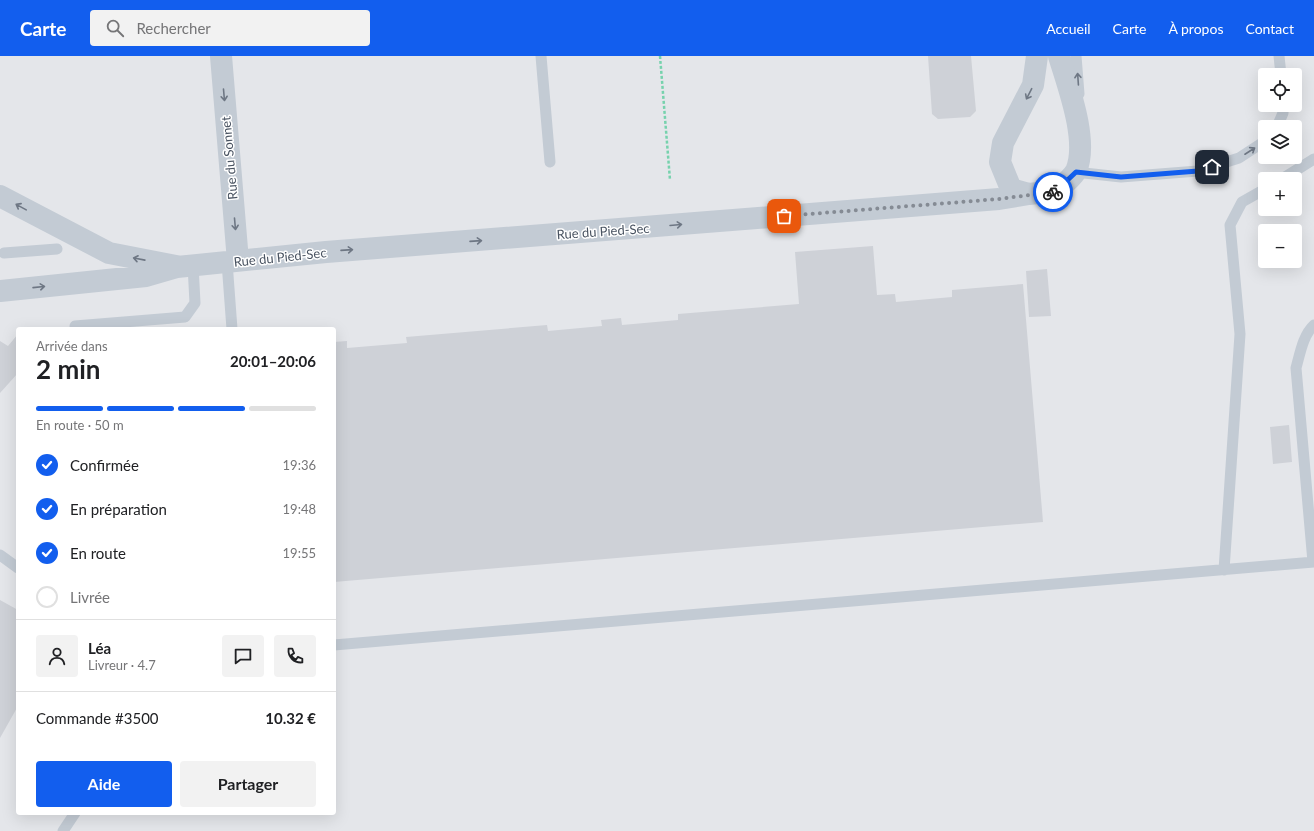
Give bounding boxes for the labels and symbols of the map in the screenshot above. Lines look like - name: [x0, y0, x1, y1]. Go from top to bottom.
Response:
- one-way arrow: [1074, 73, 1082, 86]
- one-way arrow: [220, 88, 228, 101]
- one-way arrow: [1024, 88, 1032, 100]
- street label: Rue du Sonnet: [217, 115, 241, 200]
- one-way arrow: [1244, 146, 1255, 155]
- pin: [1195, 150, 1229, 184]
- courier: [1033, 172, 1073, 212]
- pin: [767, 199, 801, 233]
- one-way arrow: [15, 202, 27, 210]
- one-way arrow: [231, 217, 239, 230]
- street label: Rue du Pied-Sec: [556, 220, 650, 242]
- one-way arrow: [669, 222, 682, 229]
- one-way arrow: [469, 237, 482, 244]
- street label: Rue du Pied-Sec: [233, 244, 327, 270]
- one-way arrow: [340, 247, 353, 254]
- one-way arrow: [132, 255, 145, 263]
- one-way arrow: [32, 284, 45, 291]

